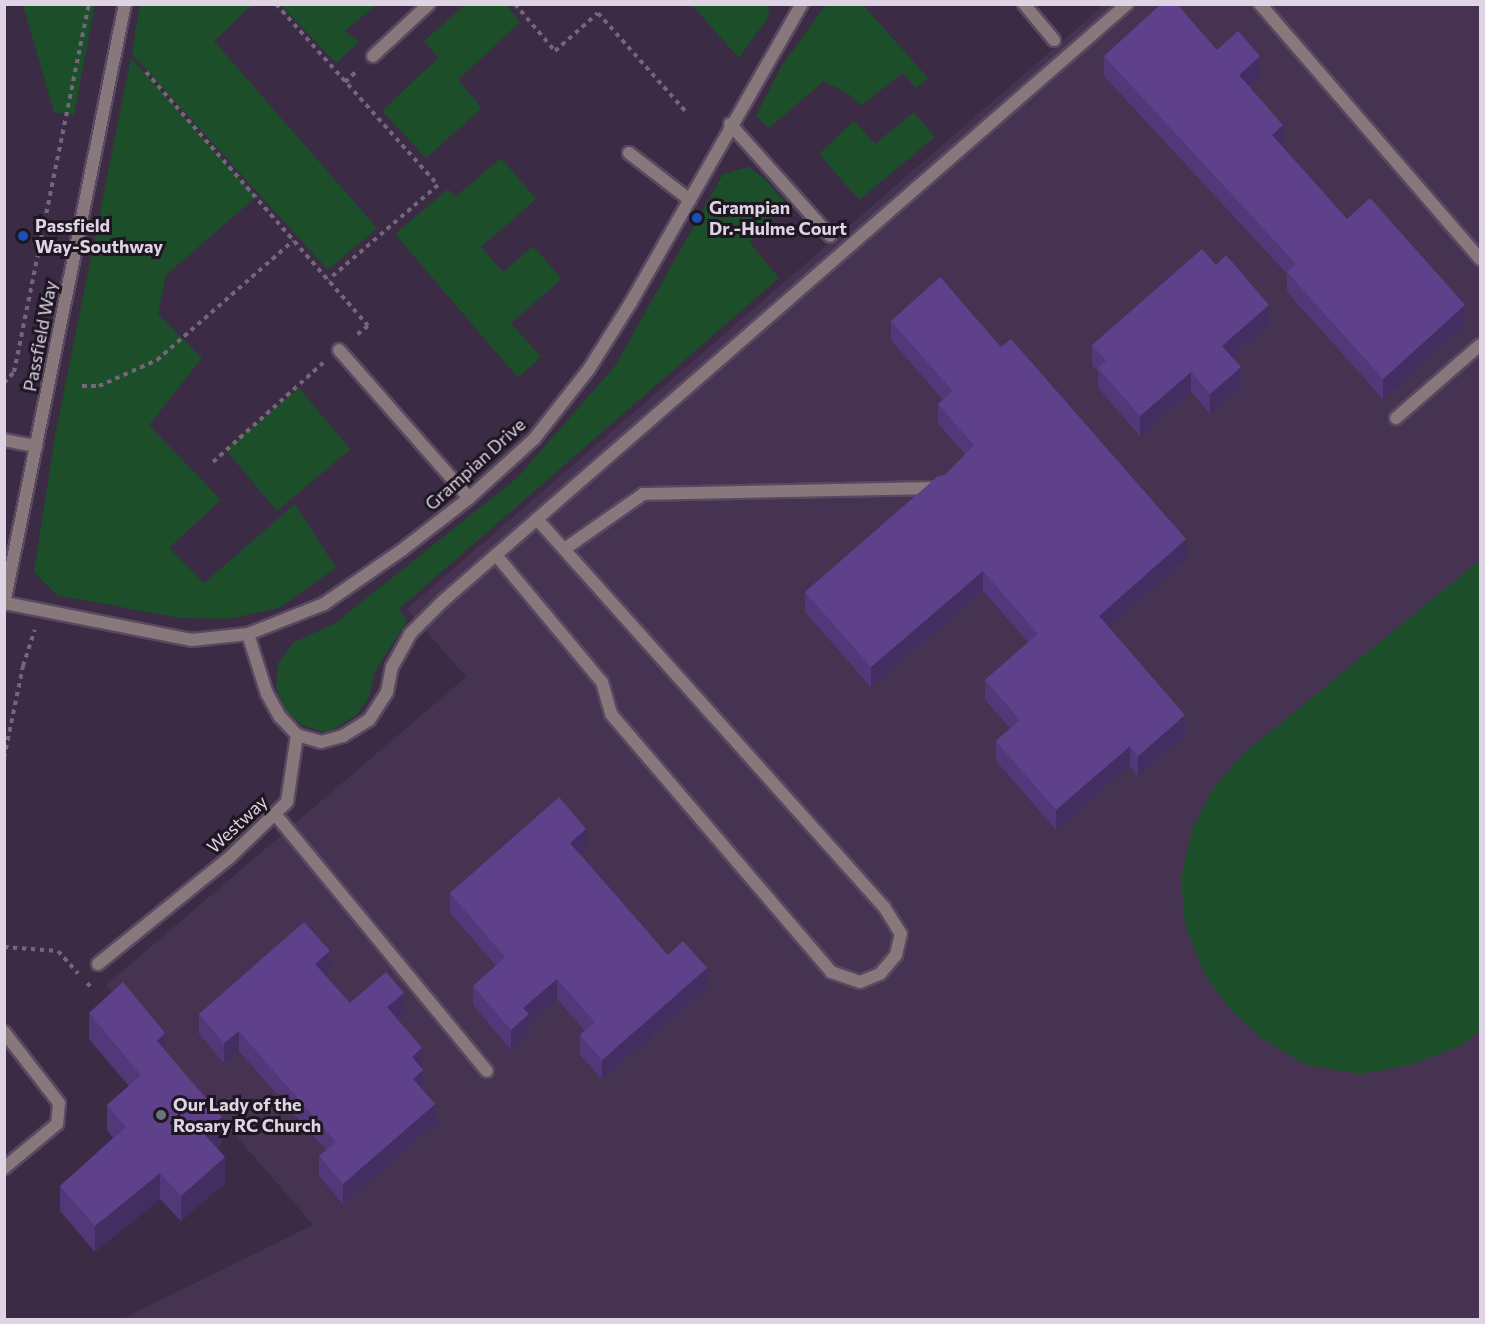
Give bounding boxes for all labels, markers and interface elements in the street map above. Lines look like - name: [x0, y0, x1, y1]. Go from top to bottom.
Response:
- place label: Grampian Dr.-Hulme Court: [709, 197, 847, 240]
- marker: Grampian Dr.-Hulme Court: [690, 211, 704, 225]
- place label: Passfield Way-Southway: [35, 215, 163, 258]
- marker: Passfield Way-Southway: [16, 229, 30, 243]
- street label: Passfield Way: [19, 279, 61, 393]
- street label: Grampian Drive: [420, 413, 530, 515]
- street label: Westway: [202, 791, 272, 857]
- place label: Our Lady of the Rosary RC Church: [173, 1094, 321, 1136]
- marker: Our Lady of the Rosary RC Church: [154, 1108, 168, 1122]

